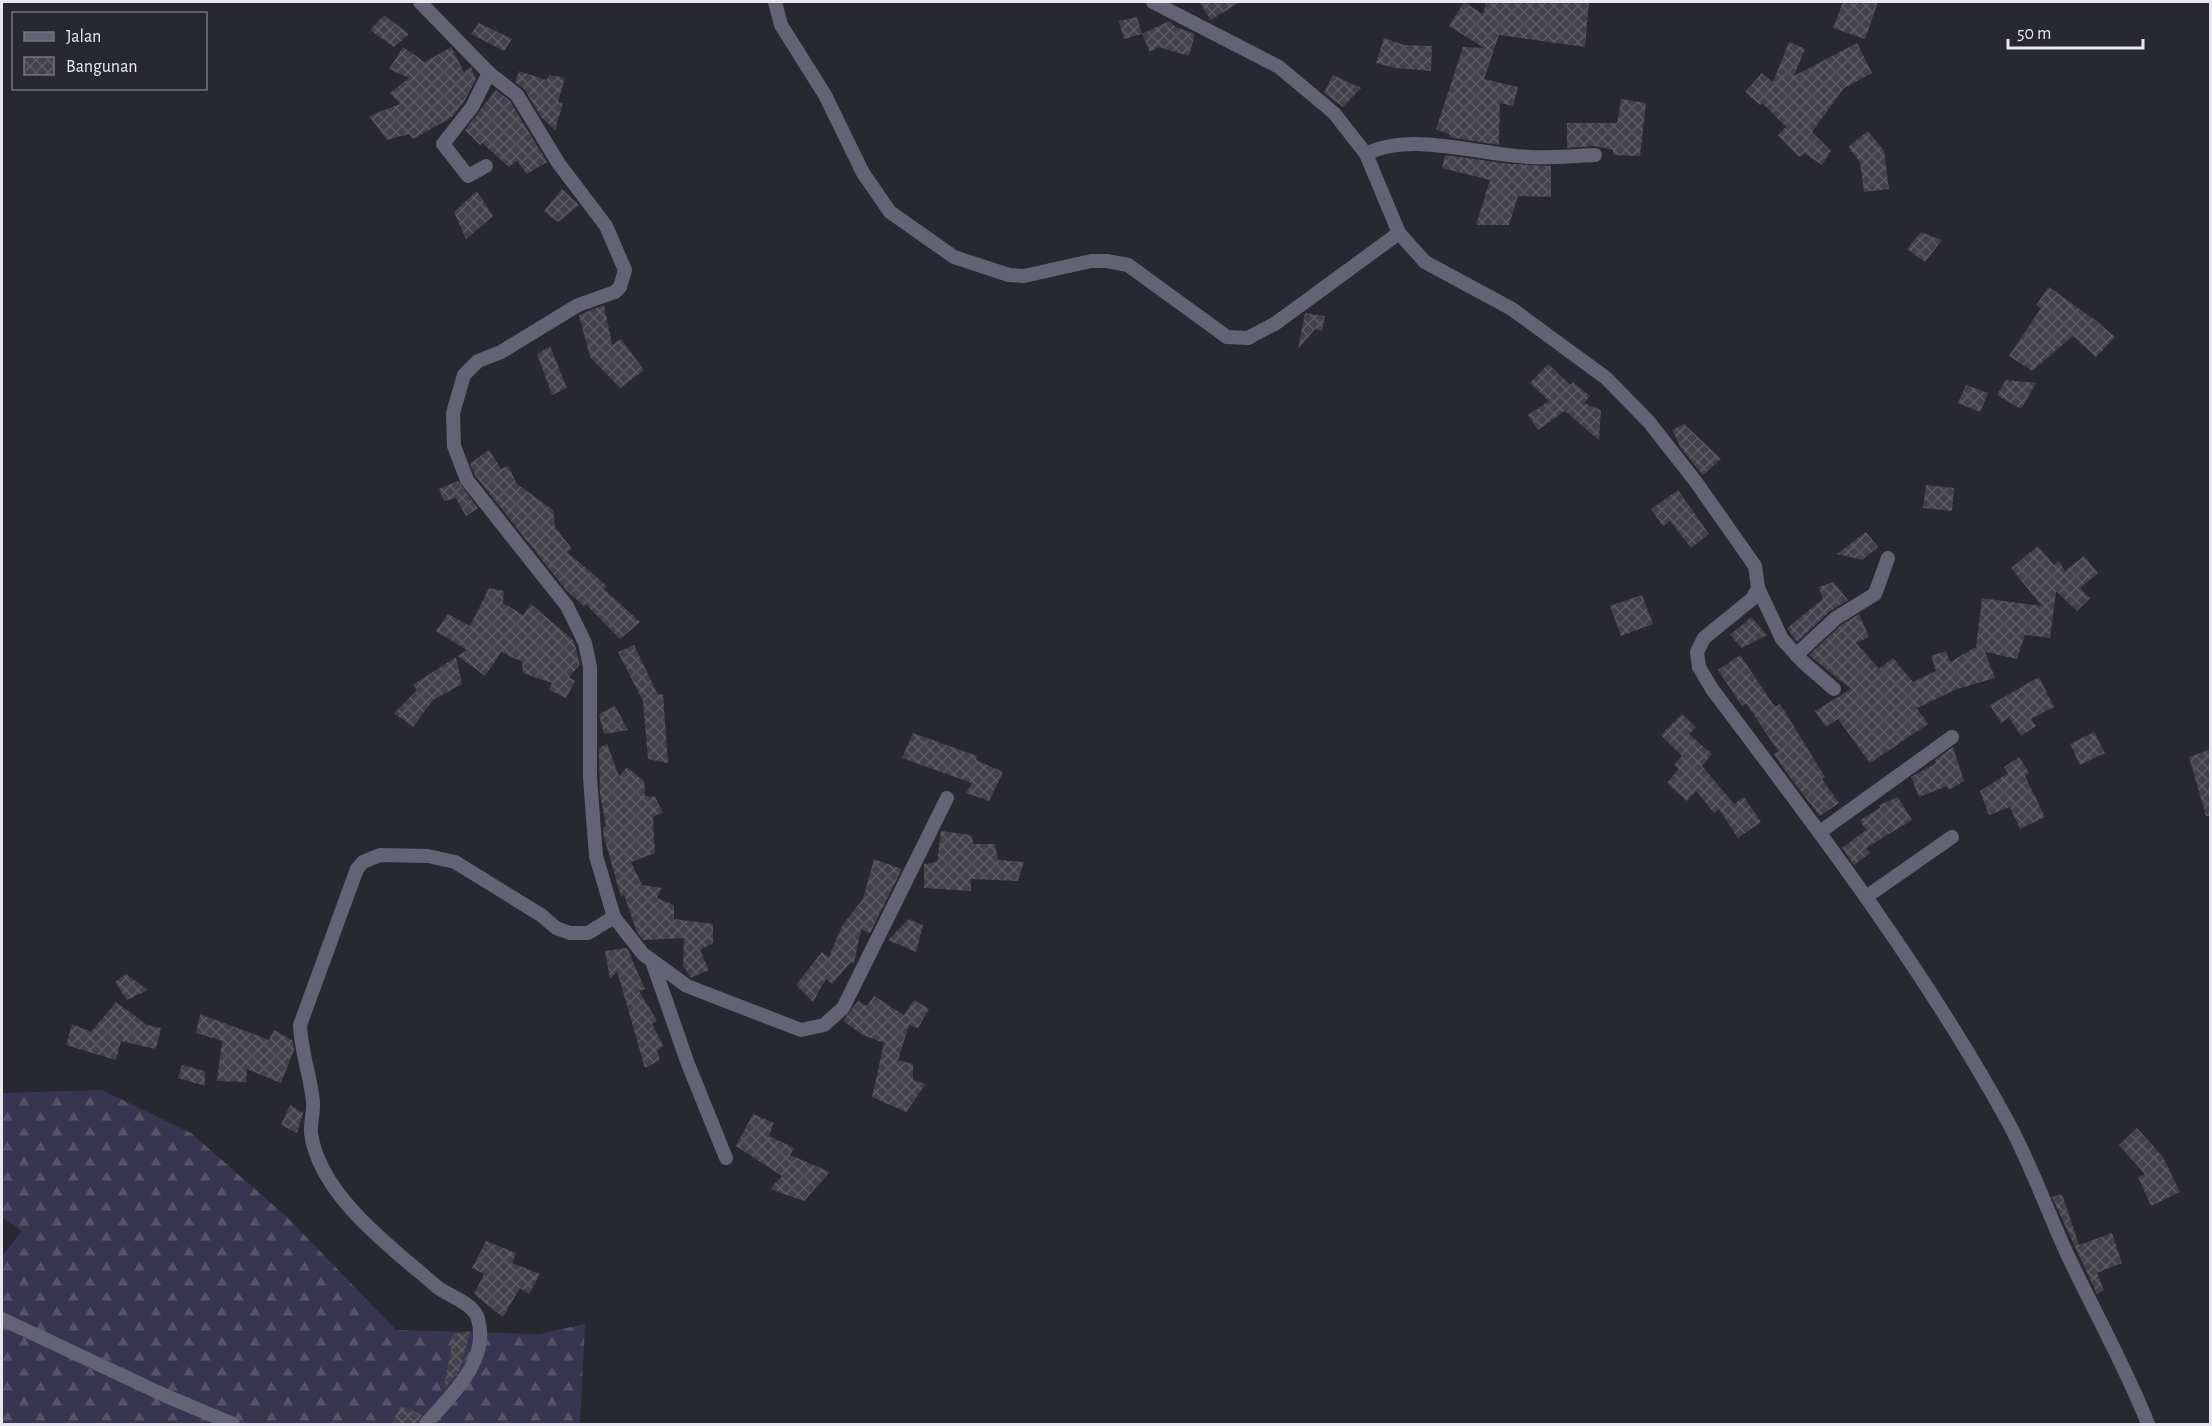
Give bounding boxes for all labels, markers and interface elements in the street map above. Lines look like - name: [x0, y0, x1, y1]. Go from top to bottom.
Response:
- legend: [12, 12, 207, 90]
- scale bar: [2008, 12, 2143, 50]
- text: 50 m: [2017, 25, 2051, 43]
- text: Jalan: [66, 28, 101, 46]
- text: Bangunan: [66, 58, 138, 76]

